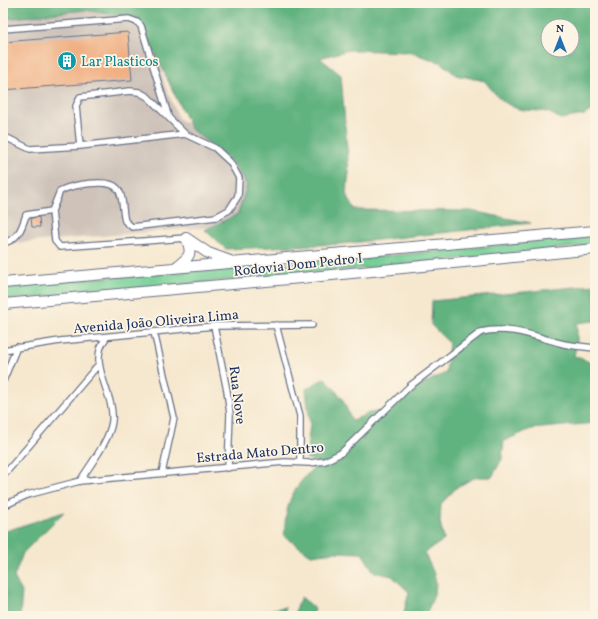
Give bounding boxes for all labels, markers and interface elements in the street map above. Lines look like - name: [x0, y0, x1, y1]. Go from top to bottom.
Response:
- north arrow: [540, 18, 580, 58]
- text: N: [556, 22, 564, 37]
- building icon: Lar Plasticos: [56, 50, 78, 72]
- place label: Lar Plasticos: [81, 53, 159, 72]
- street label: Rodovia Dom Pedro I: [233, 249, 364, 282]
- street label: Avenida João Oliveira Lima: [73, 306, 240, 339]
- street label: Rua Nove: [223, 365, 250, 426]
- street label: Estrada Mato Dentro: [195, 438, 325, 469]

